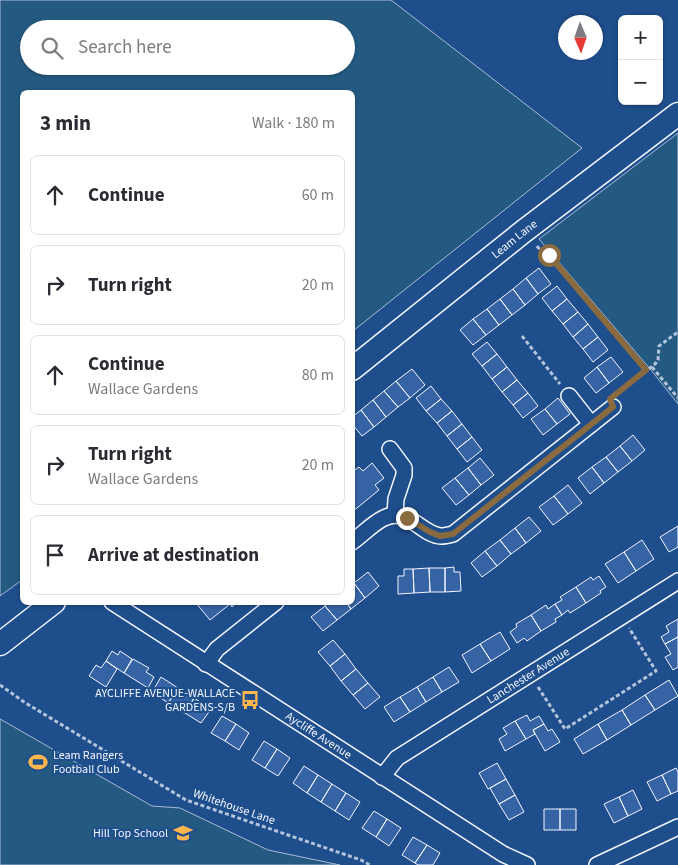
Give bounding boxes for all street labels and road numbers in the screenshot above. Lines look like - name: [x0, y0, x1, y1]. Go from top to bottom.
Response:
- street label: Leam Lane: [488, 215, 541, 262]
- street label: Lanchester Avenue: [483, 643, 573, 708]
- street label: Aycliffe Avenue: [282, 708, 355, 763]
- street label: Whitehouse Lane: [191, 785, 278, 829]

